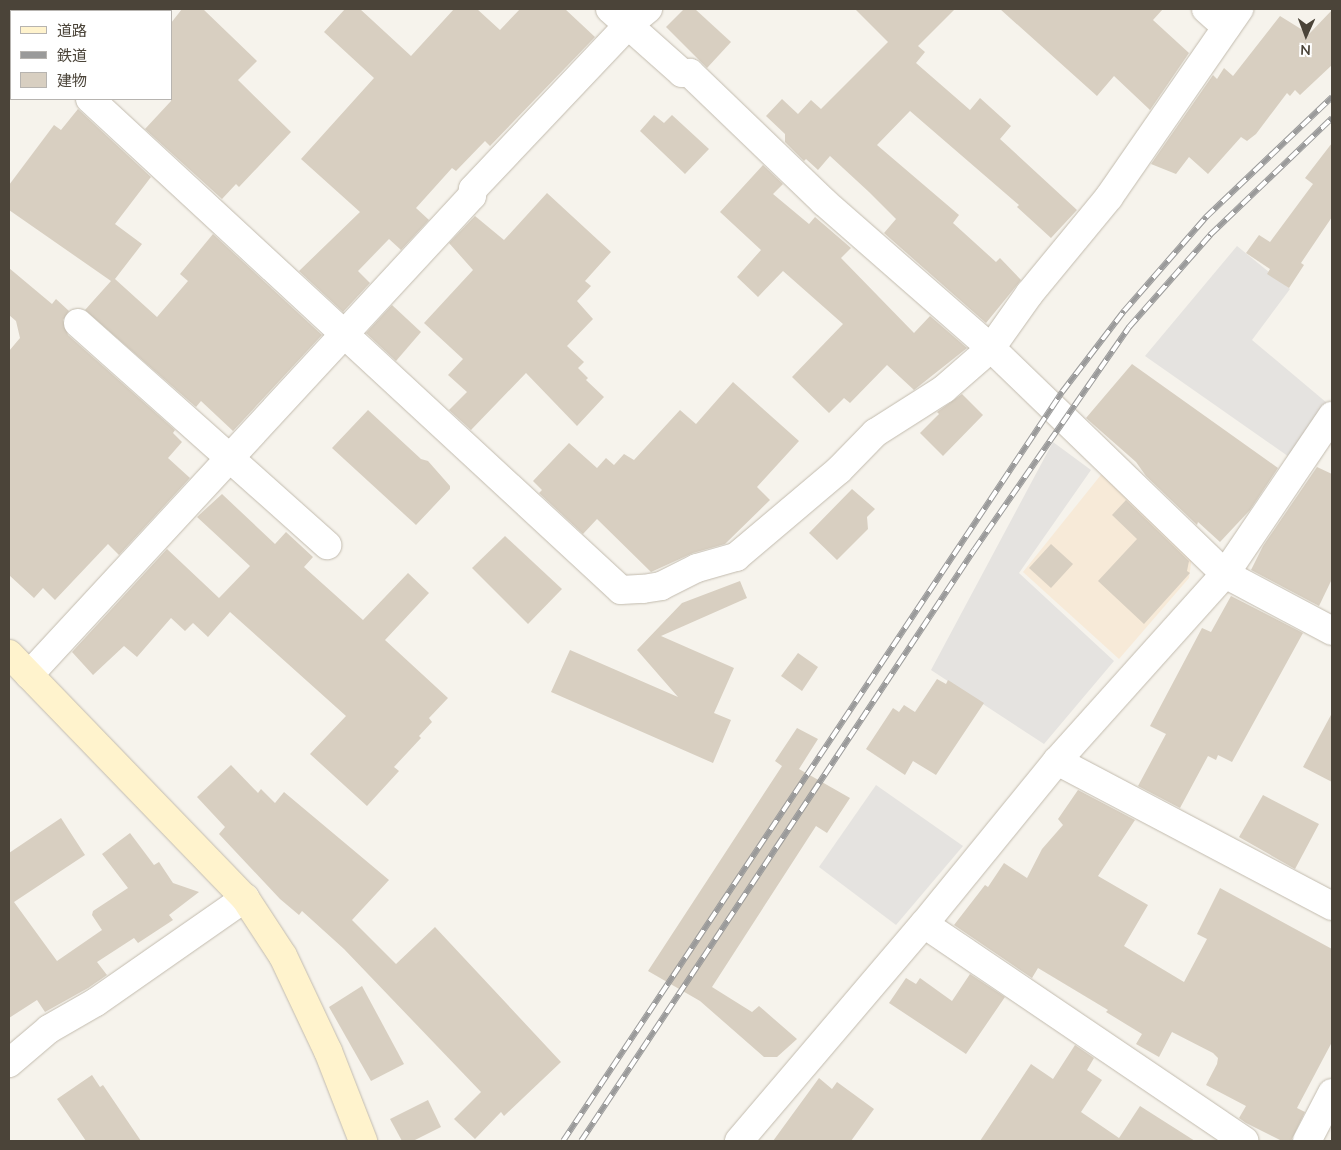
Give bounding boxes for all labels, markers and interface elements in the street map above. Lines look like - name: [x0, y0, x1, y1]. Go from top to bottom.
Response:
- legend: [10, 10, 172, 100]
- north arrow: [1281, 10, 1331, 60]
- text: 道路: [57, 21, 87, 40]
- text: N: [1300, 41, 1311, 59]
- text: 鉄道: [57, 46, 87, 65]
- text: 建物: [57, 71, 87, 90]

